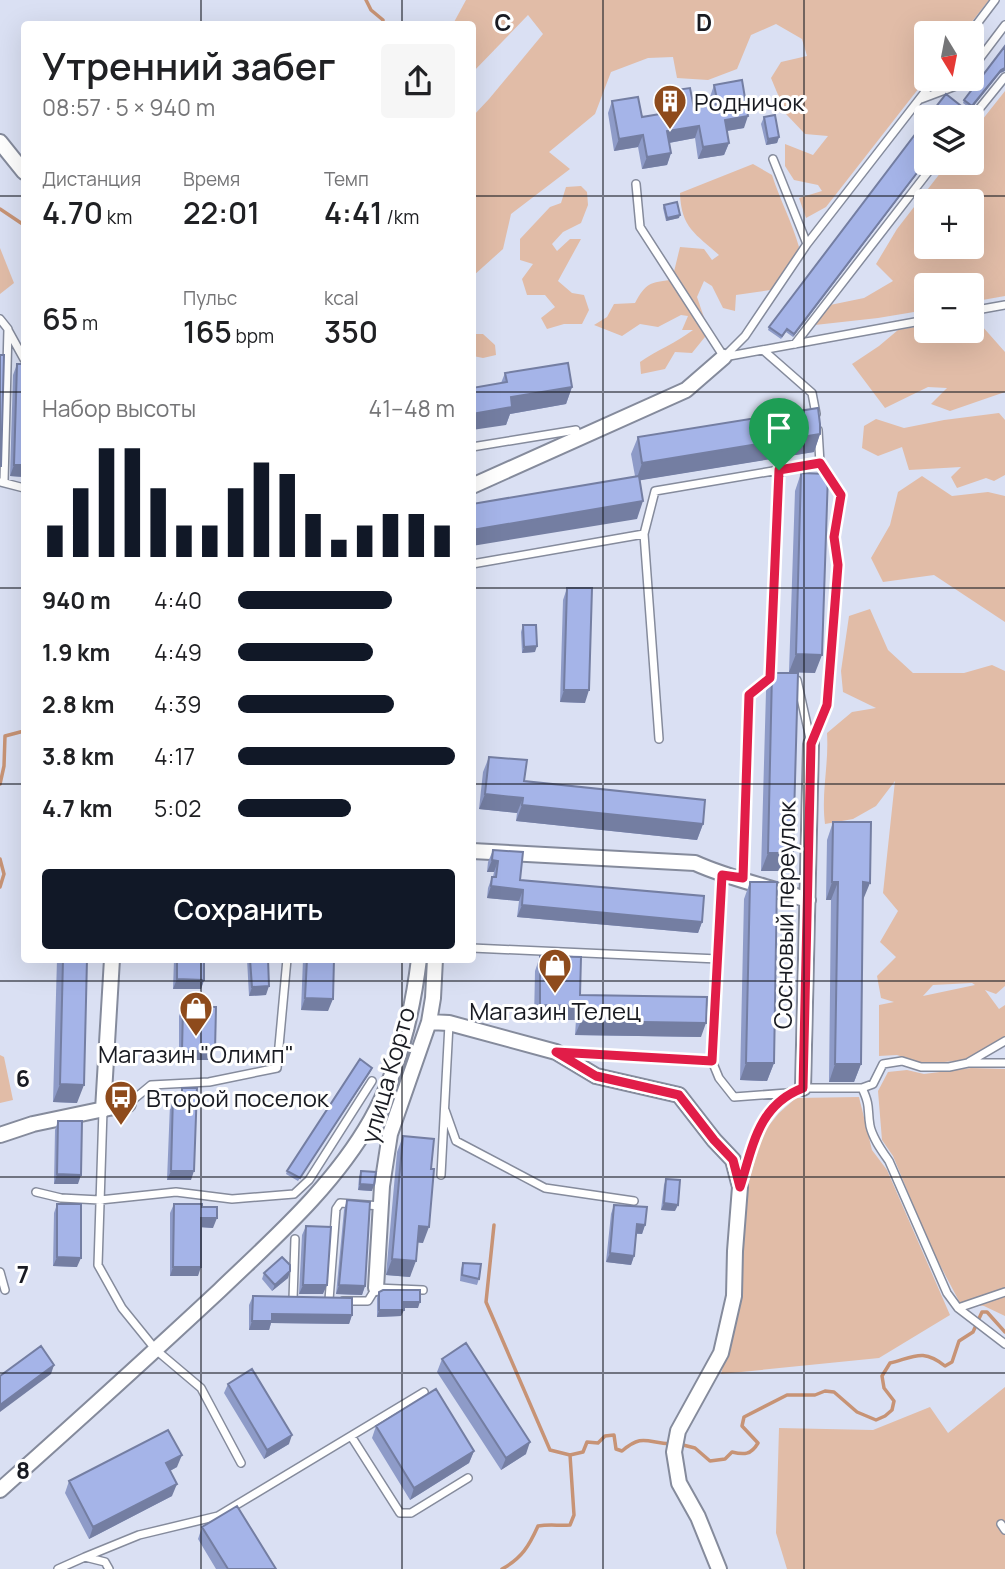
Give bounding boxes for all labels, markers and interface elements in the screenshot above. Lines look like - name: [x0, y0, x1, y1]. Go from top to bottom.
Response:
- text: C: [495, 6, 512, 38]
- text: D: [696, 6, 712, 38]
- north arrow: [914, 21, 984, 91]
- map controls: [914, 21, 984, 343]
- text: Утренний забег: [42, 39, 336, 91]
- button: share: [381, 44, 455, 118]
- building icon: Родничок: [651, 82, 689, 131]
- place label: Родничок: [694, 85, 805, 118]
- text: 08:57 · 5 × 940 m: [42, 91, 215, 123]
- button: layers: [914, 105, 984, 175]
- text: Дистанция: [42, 166, 141, 192]
- text: Время: [183, 166, 240, 192]
- text: Темп: [324, 166, 369, 192]
- button: +: [914, 189, 984, 259]
- text: 4.70: [42, 192, 103, 233]
- text: 22:01: [183, 192, 260, 233]
- text: 4:41: [324, 192, 383, 233]
- text: km: [103, 204, 132, 230]
- text: /km: [383, 204, 419, 230]
- button: −: [914, 273, 984, 343]
- text: Пульс: [183, 285, 237, 311]
- text: kcal: [324, 285, 359, 311]
- text: 65: [42, 298, 78, 339]
- text: m: [78, 310, 98, 336]
- text: 165: [183, 311, 232, 352]
- text: 350: [324, 311, 378, 352]
- text: bpm: [232, 323, 274, 349]
- text: Набор высоты: [42, 392, 196, 424]
- text: 41–48 m: [369, 392, 455, 424]
- pin: [749, 398, 809, 470]
- icon: arrive: [760, 409, 798, 447]
- text: 940 m: [42, 584, 111, 616]
- text: 4:40: [154, 584, 202, 616]
- text: 1.9 km: [42, 636, 110, 668]
- text: 4:49: [154, 636, 202, 668]
- text: 2.8 km: [42, 688, 114, 720]
- text: 4:39: [154, 688, 201, 720]
- text: 3.8 km: [42, 740, 114, 772]
- text: 4:17: [154, 740, 195, 772]
- text: 4.7 km: [42, 792, 112, 824]
- text: 5:02: [154, 792, 201, 824]
- street label: Сосновый переулок: [766, 800, 803, 1029]
- button: Сохранить: [42, 869, 455, 949]
- shop icon: Магазин Телец: [536, 946, 574, 995]
- shop icon: Магазин "Олимп": [177, 989, 215, 1038]
- place label: Магазин Телец: [469, 994, 641, 1027]
- street label: улица Корто: [352, 1003, 422, 1147]
- place label: Магазин "Олимп": [98, 1037, 294, 1070]
- text: 6: [16, 1062, 30, 1094]
- bus stop icon: Второй поселок: [102, 1078, 140, 1127]
- place label: Второй поселок: [146, 1081, 330, 1114]
- text: 7: [17, 1258, 29, 1290]
- text: 8: [16, 1454, 30, 1486]

